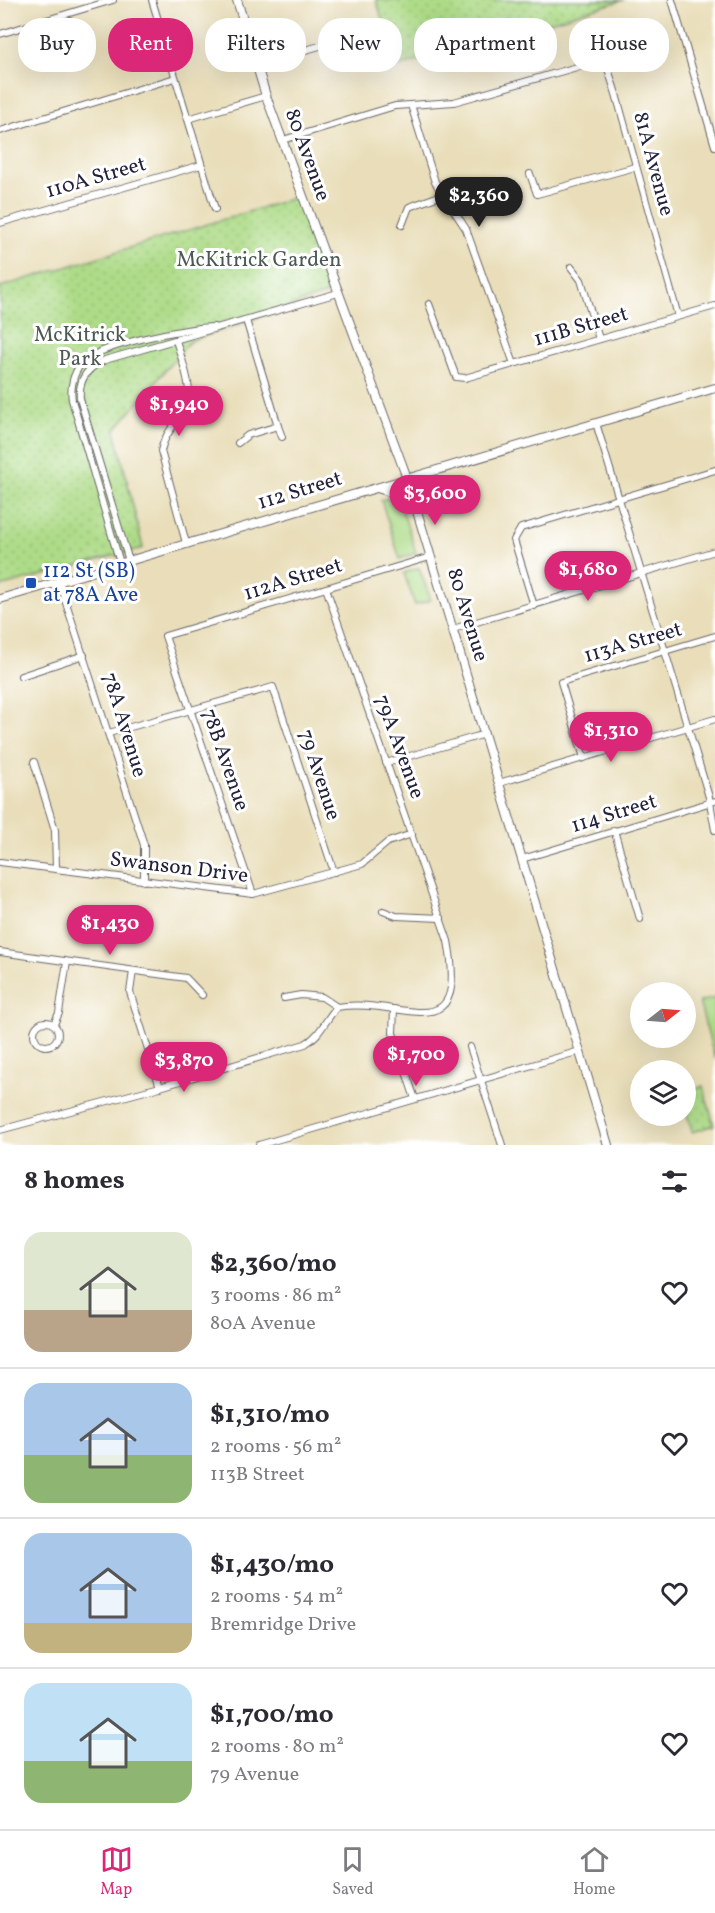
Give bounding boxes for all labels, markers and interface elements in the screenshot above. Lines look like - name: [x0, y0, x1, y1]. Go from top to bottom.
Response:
- chip: Buy: [18, 18, 96, 72]
- chip: Rent: [108, 18, 193, 72]
- chip: Filters: [205, 18, 306, 72]
- chip: New: [318, 18, 402, 72]
- chip: Apartment: [414, 18, 557, 72]
- chip: House: [569, 18, 669, 72]
- street label: 80 Avenue: [277, 105, 337, 205]
- street label: 81A Avenue: [625, 109, 681, 219]
- street label: 110A Street: [43, 150, 149, 206]
- pin: $2,360: [430, 177, 528, 228]
- text: $2,360: [449, 182, 509, 210]
- park label: McKitrick Garden: [176, 246, 342, 275]
- street label: 111B Street: [530, 300, 632, 354]
- park label: McKitrick Park: [34, 321, 126, 374]
- pin: $1,940: [130, 386, 228, 437]
- text: $1,940: [149, 391, 209, 419]
- street label: 112 Street: [254, 464, 346, 518]
- pin: $3,600: [386, 475, 484, 526]
- text: $3,600: [404, 480, 466, 508]
- street label: 112A Street: [240, 551, 346, 609]
- pin: $1,680: [539, 551, 637, 602]
- text: $1,680: [558, 556, 618, 584]
- place label: 112 St (SB) at 78A Ave: [43, 557, 138, 610]
- street label: 80 Avenue: [439, 565, 495, 665]
- marker: 112 St (SB) at 78A Ave: [24, 576, 38, 590]
- street label: 113A Street: [580, 615, 686, 671]
- street label: 78A Avenue: [94, 669, 154, 781]
- street label: 79A Avenue: [367, 691, 431, 803]
- street label: 78B Avenue: [194, 705, 256, 815]
- pin: $1,310: [562, 712, 660, 763]
- text: $1,310: [583, 717, 639, 745]
- street label: 79 Avenue: [291, 726, 347, 824]
- street label: 114 Street: [568, 787, 660, 841]
- street label: Swanson Drive: [108, 845, 250, 891]
- pin: $1,430: [61, 905, 159, 956]
- text: $1,430: [81, 910, 139, 938]
- north arrow: [630, 982, 696, 1048]
- map controls: [630, 982, 696, 1126]
- pin: $1,700: [367, 1036, 465, 1087]
- text: $1,700: [387, 1041, 445, 1069]
- pin: $3,870: [135, 1042, 233, 1093]
- text: $3,870: [154, 1047, 214, 1075]
- button: layers: [630, 1060, 696, 1126]
- text: 8 homes: [24, 1163, 125, 1199]
- icon: filters: [658, 1165, 691, 1198]
- text: $2,360/mo: [210, 1246, 337, 1282]
- icon: home: [72, 1256, 144, 1328]
- icon: heart: [658, 1276, 691, 1309]
- text: 3 rooms · 86 m²: [210, 1282, 341, 1310]
- text: 80A Avenue: [210, 1310, 316, 1338]
- text: $1,310/mo: [210, 1397, 330, 1433]
- icon: home: [72, 1407, 144, 1479]
- icon: heart: [658, 1427, 691, 1460]
- text: 2 rooms · 56 m²: [210, 1433, 341, 1461]
- text: 113B Street: [210, 1461, 305, 1489]
- text: $1,430/mo: [210, 1547, 334, 1583]
- icon: home: [72, 1557, 144, 1629]
- icon: heart: [658, 1577, 691, 1610]
- text: 2 rooms · 54 m²: [210, 1583, 343, 1611]
- text: Bremridge Drive: [210, 1611, 356, 1639]
- text: $1,700/mo: [210, 1697, 334, 1733]
- icon: home: [72, 1707, 144, 1779]
- icon: heart: [658, 1727, 691, 1760]
- text: 2 rooms · 80 m²: [210, 1733, 344, 1761]
- text: 79 Avenue: [210, 1761, 299, 1789]
- tab: Map: [100, 1843, 133, 1901]
- tab: Saved: [332, 1843, 373, 1901]
- tab: Home: [573, 1843, 615, 1901]

